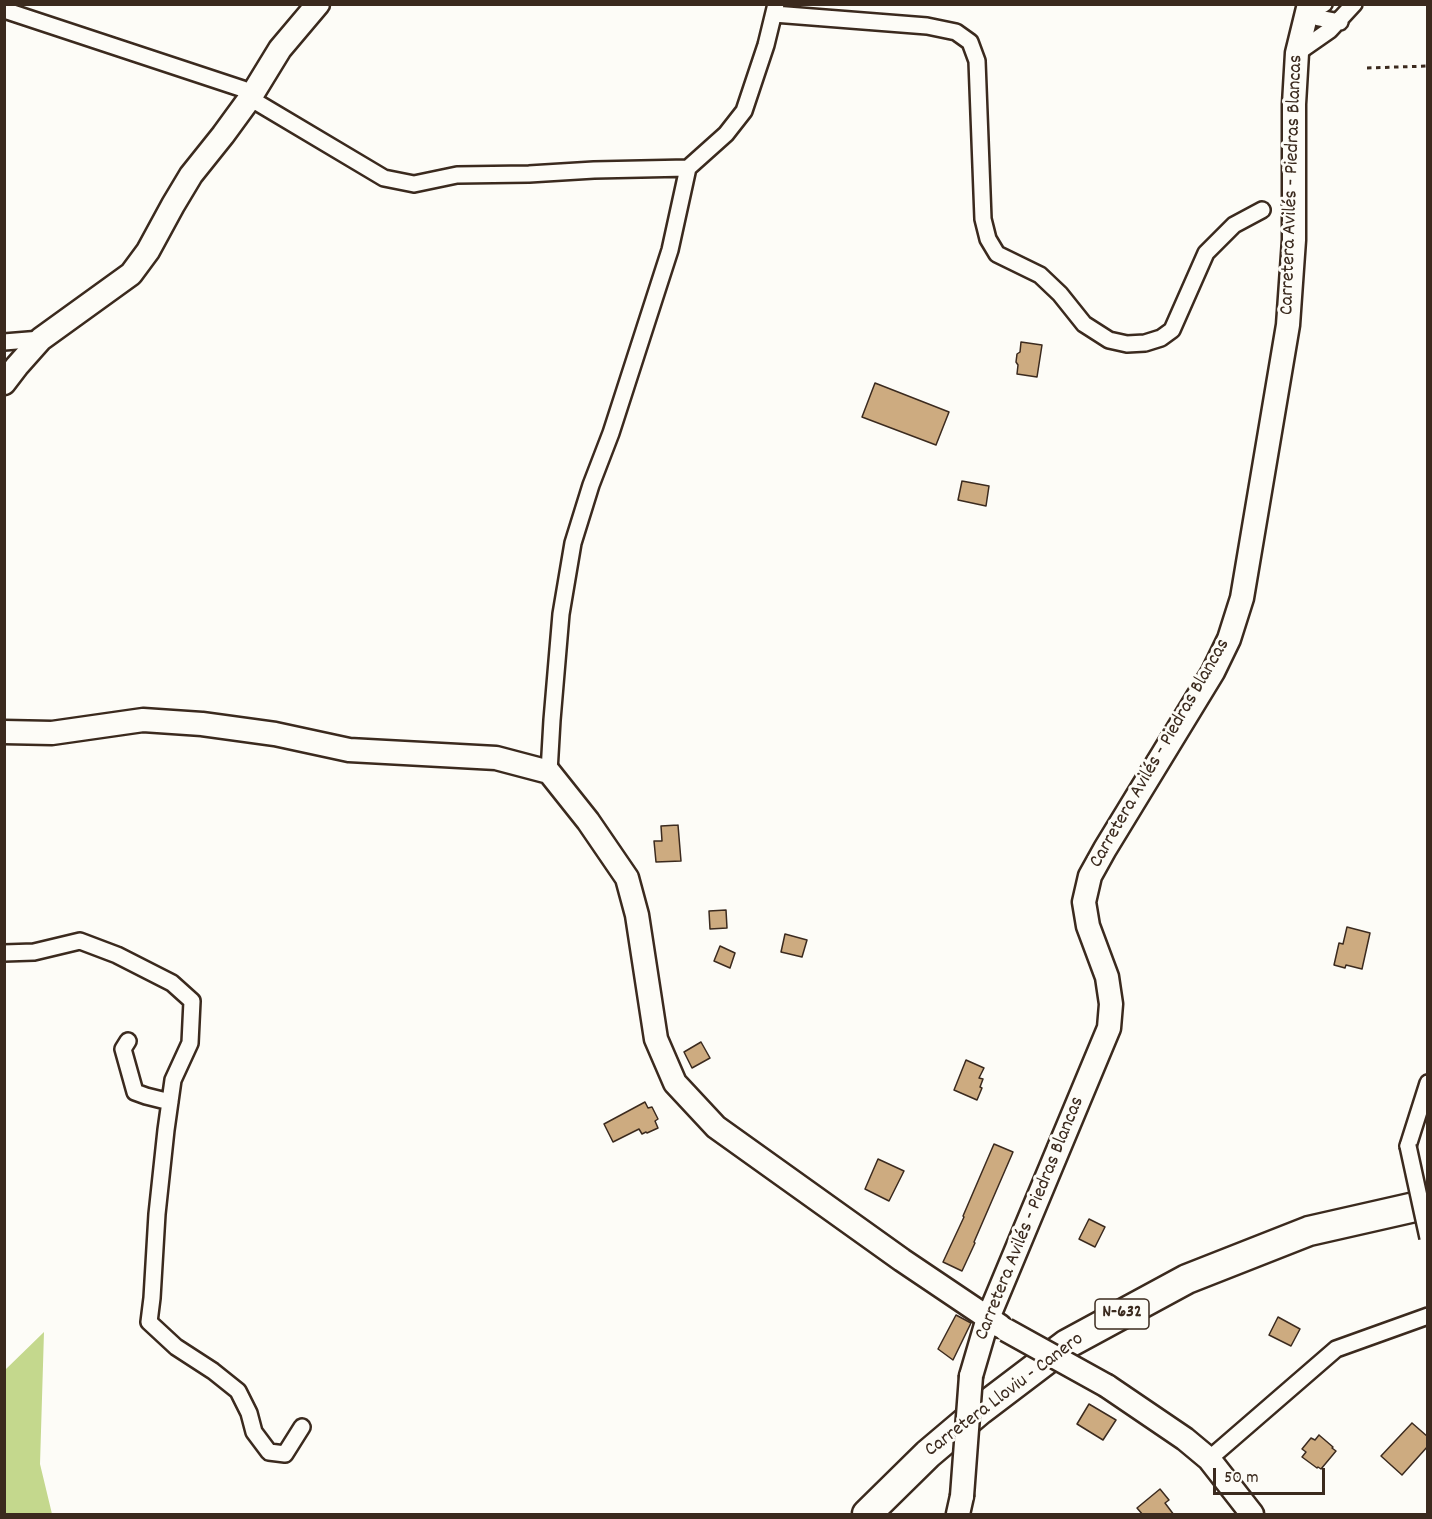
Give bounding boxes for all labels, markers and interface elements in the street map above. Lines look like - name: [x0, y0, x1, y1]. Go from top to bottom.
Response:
- street label: Carretera Avilés - Piedras Blancas: [1276, 54, 1310, 316]
- street label: Carretera Avilés - Piedras Blancas: [1085, 635, 1237, 873]
- street label: Carretera Avilés - Piedras Blancas: [971, 1094, 1091, 1344]
- road number: N-632: [1095, 1299, 1149, 1329]
- street label: Carretera Lloviu - Canero: [921, 1328, 1089, 1464]
- scale bar: [1216, 1456, 1328, 1494]
- text: 50 m: [1224, 1466, 1259, 1491]

